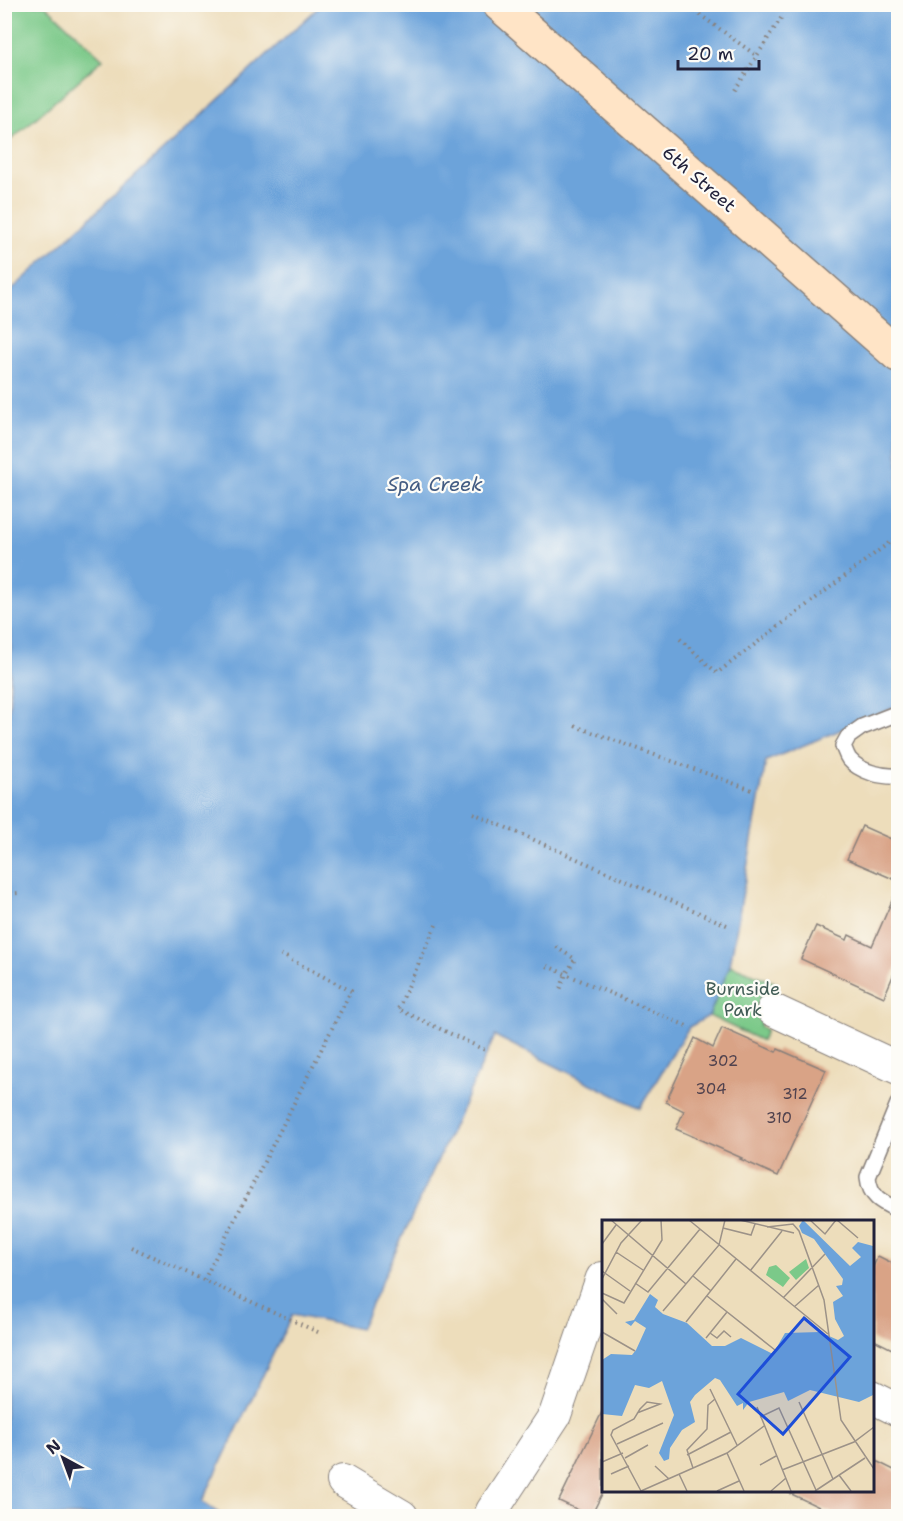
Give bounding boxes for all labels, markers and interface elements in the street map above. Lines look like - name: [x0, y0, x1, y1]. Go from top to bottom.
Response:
- scale bar: [678, 33, 759, 71]
- text: 20 m: [687, 42, 733, 66]
- street label: 6th Street: [657, 140, 741, 218]
- water label: Spa Creek: [387, 471, 483, 497]
- park label: Burnside Park: [706, 977, 780, 1022]
- house number: 302: [708, 1051, 738, 1071]
- house number: 304: [696, 1079, 726, 1099]
- house number: 312: [782, 1084, 808, 1104]
- house number: 310: [766, 1108, 792, 1128]
- inset map: [602, 1220, 873, 1491]
- north arrow: [33, 1428, 93, 1488]
- text: N: [42, 1435, 65, 1459]

